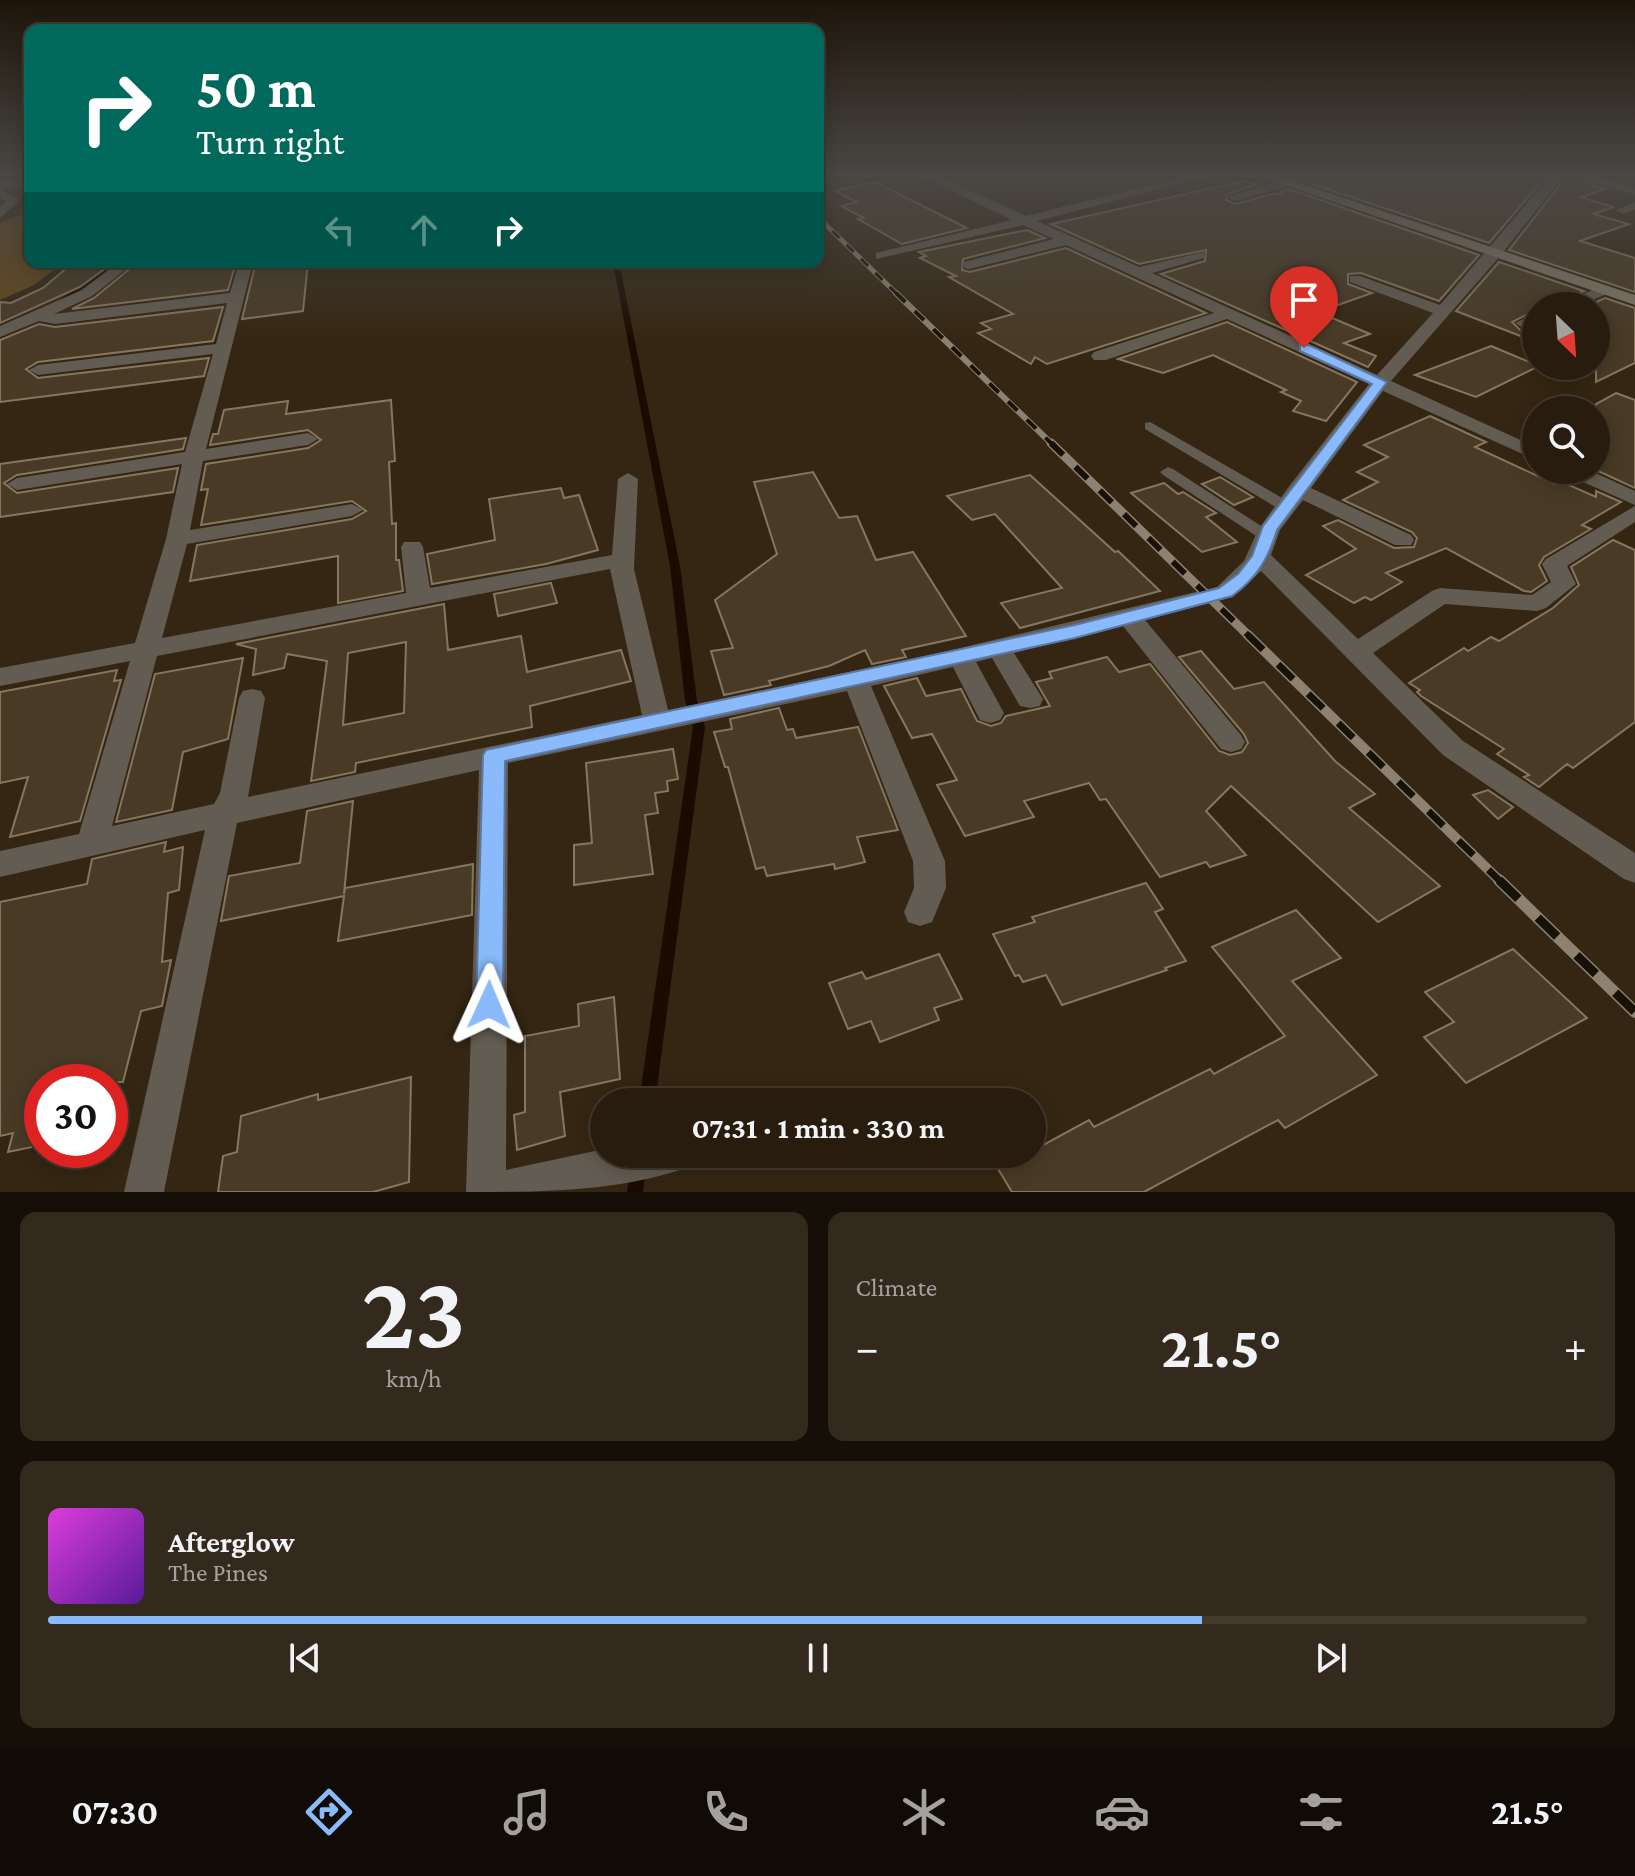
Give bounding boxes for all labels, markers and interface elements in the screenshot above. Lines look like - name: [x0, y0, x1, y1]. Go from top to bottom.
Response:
- icon: right: [64, 56, 168, 160]
- text: 50 m: [196, 57, 316, 119]
- text: Turn right: [196, 122, 344, 162]
- icon: left: [318, 208, 362, 252]
- icon: ahead: [402, 208, 446, 252]
- icon: right: [486, 208, 530, 252]
- pin: [1270, 266, 1338, 348]
- icon: arrive: [1282, 278, 1326, 322]
- north arrow: [1522, 292, 1610, 380]
- map controls: [1522, 292, 1610, 484]
- button: search: [1522, 396, 1610, 484]
- position arrow: [447, 963, 531, 1047]
- speed limit sign: 30: [24, 1064, 128, 1168]
- text: 07:31 · 1 min · 330 m: [691, 1111, 945, 1144]
- text: 23: [362, 1254, 466, 1369]
- text: Climate: [856, 1273, 937, 1302]
- text: 21.5°: [1161, 1313, 1282, 1380]
- text: −: [856, 1323, 879, 1371]
- text: +: [1564, 1323, 1587, 1371]
- text: km/h: [386, 1364, 442, 1393]
- text: Afterglow: [168, 1525, 295, 1558]
- text: The Pines: [168, 1558, 268, 1587]
- icon: previous: [283, 1636, 327, 1680]
- icon: pause: [796, 1636, 840, 1680]
- icon: next: [1309, 1636, 1353, 1680]
- icon: directions: [301, 1784, 357, 1840]
- icon: music: [499, 1784, 555, 1840]
- icon: phone: [698, 1784, 754, 1840]
- icon: climate: [896, 1784, 952, 1840]
- icon: car: [1094, 1784, 1150, 1840]
- icon: filters: [1293, 1784, 1349, 1840]
- text: 07:30: [71, 1792, 158, 1832]
- text: 21.5°: [1491, 1792, 1564, 1832]

